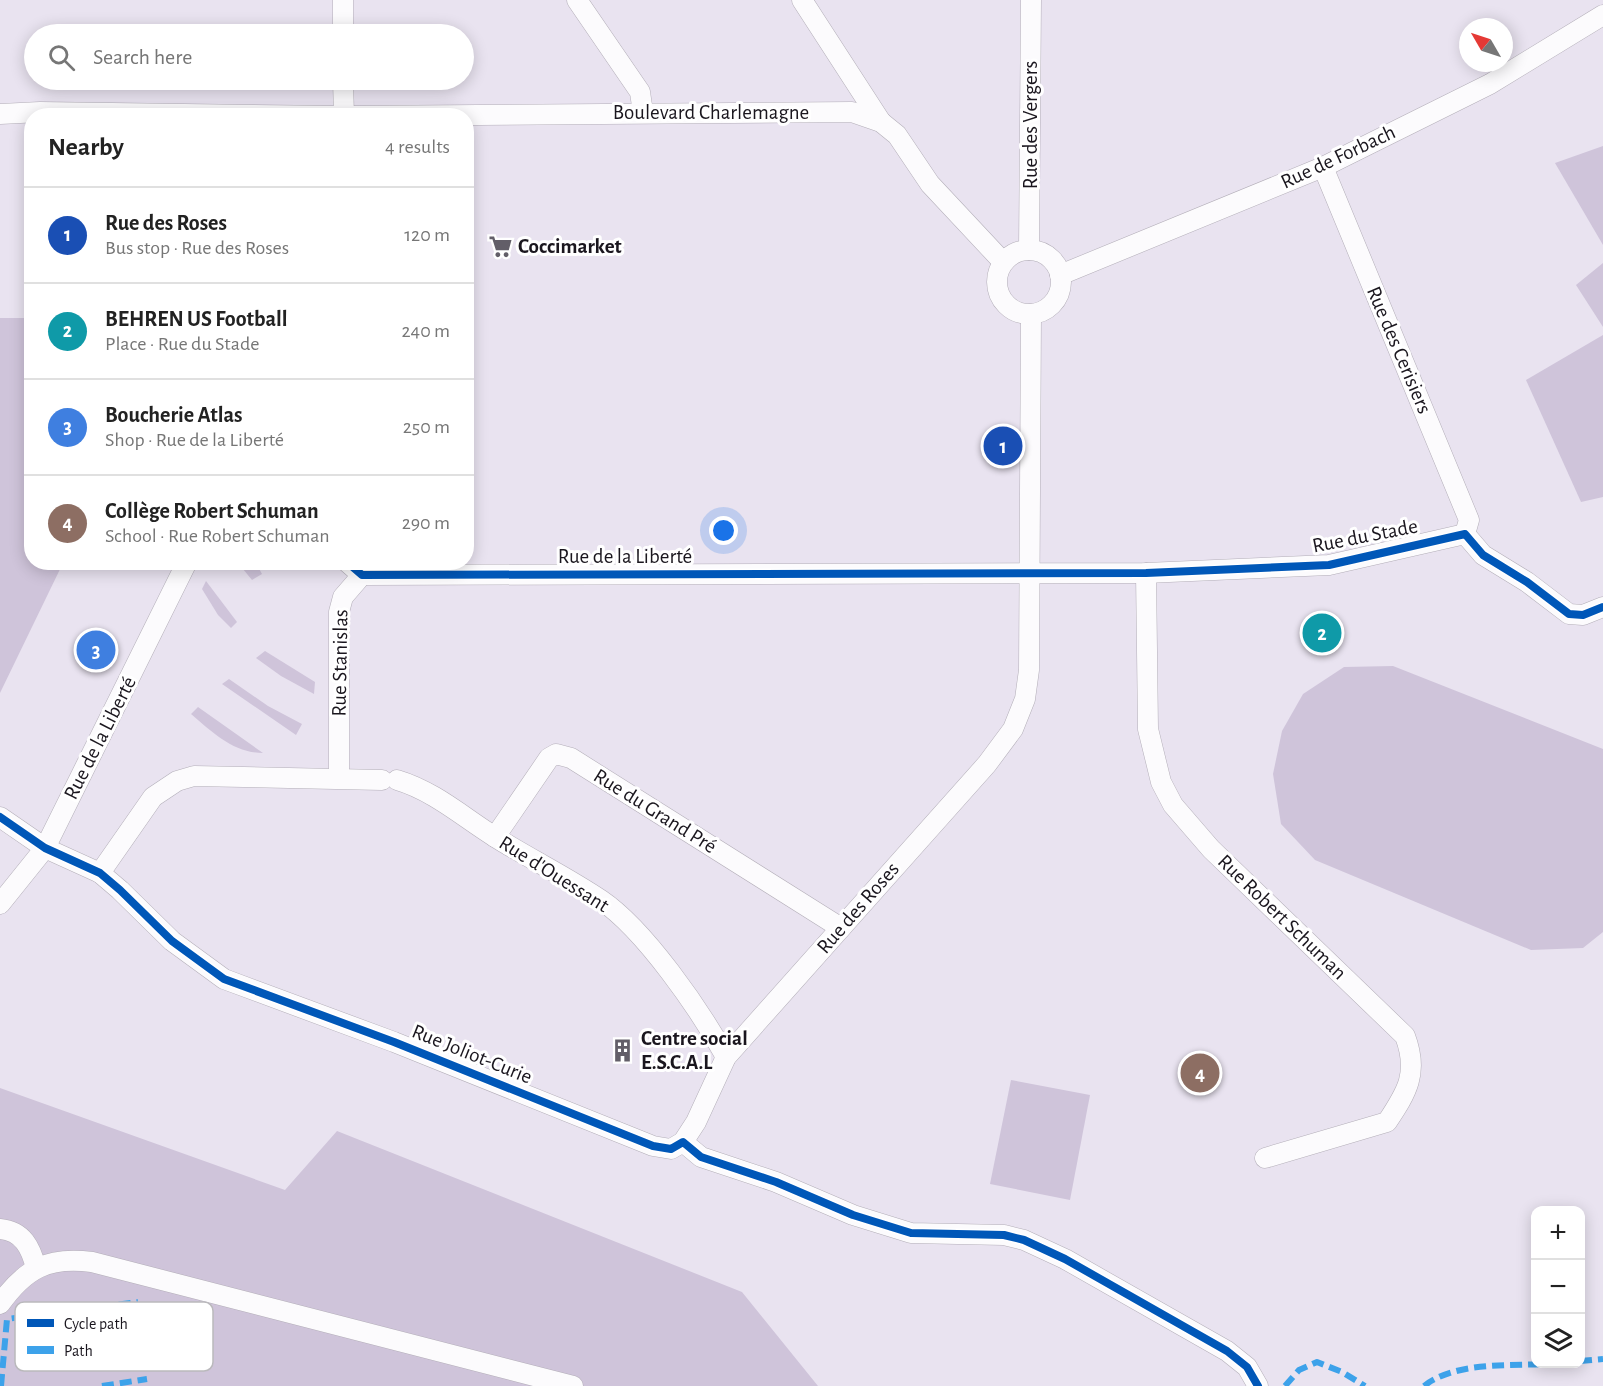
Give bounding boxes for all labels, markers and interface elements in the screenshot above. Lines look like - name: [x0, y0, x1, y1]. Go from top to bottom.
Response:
- north arrow: [1459, 18, 1513, 72]
- search box: [24, 24, 474, 90]
- icon: search: [45, 41, 78, 74]
- text: Search here: [93, 46, 192, 68]
- street label: Rue des Vergers: [1020, 61, 1041, 189]
- street label: Boulevard Charlemagne: [613, 102, 809, 123]
- street label: Rue de Forbach: [1277, 121, 1399, 193]
- text: Nearby: [48, 134, 124, 160]
- text: 4 results: [385, 137, 450, 157]
- text: Rue des Roses: [105, 212, 227, 234]
- text: 1: [64, 225, 71, 245]
- text: 120 m: [404, 225, 450, 245]
- supermarket icon: Coccimarket: [487, 233, 513, 259]
- place label: Coccimarket: [518, 236, 622, 257]
- text: Bus stop · Rue des Roses: [105, 238, 289, 258]
- street label: Rue des Cerisiers: [1363, 283, 1435, 417]
- text: BEHREN US Football: [105, 308, 288, 330]
- text: 2: [63, 321, 72, 341]
- text: 240 m: [401, 321, 450, 341]
- text: Place · Rue du Stade: [105, 334, 260, 354]
- text: Boucherie Atlas: [105, 404, 243, 426]
- text: 3: [63, 417, 72, 437]
- text: 250 m: [403, 417, 450, 437]
- pin: 1: [984, 424, 1022, 468]
- text: Shop · Rue de la Liberté: [105, 430, 284, 450]
- text: Collège Robert Schuman: [105, 500, 319, 522]
- text: 4: [62, 513, 73, 533]
- text: 290 m: [402, 513, 450, 533]
- street label: Rue du Stade: [1310, 515, 1420, 557]
- your location: [709, 516, 738, 545]
- text: School · Rue Robert Schuman: [105, 526, 330, 546]
- street label: Rue de la Liberté: [558, 546, 692, 567]
- street label: Rue Stanislas: [329, 609, 351, 717]
- pin: 2: [1302, 610, 1342, 656]
- pin: 3: [76, 628, 116, 672]
- street label: Rue de la Liberté: [60, 673, 140, 803]
- street label: Rue du Grand Pré: [590, 765, 720, 857]
- street label: Rue d'Ouessant: [495, 832, 613, 916]
- street label: Rue Robert Schuman: [1214, 850, 1350, 984]
- street label: Rue des Roses: [813, 858, 903, 958]
- street label: Rue Joliot-Curie: [409, 1020, 535, 1088]
- place label: Centre social E.S.C.A.L: [641, 1028, 748, 1073]
- building icon: Centre social E.S.C.A.L: [610, 1037, 636, 1063]
- pin: 4: [1180, 1050, 1220, 1096]
- map controls: [1531, 1206, 1585, 1368]
- button: +: [1531, 1206, 1585, 1260]
- button: −: [1531, 1260, 1585, 1314]
- legend: [15, 1302, 213, 1371]
- button: layers: [1531, 1314, 1585, 1368]
- text: Cycle path: [64, 1316, 128, 1333]
- text: Path: [64, 1343, 93, 1359]

